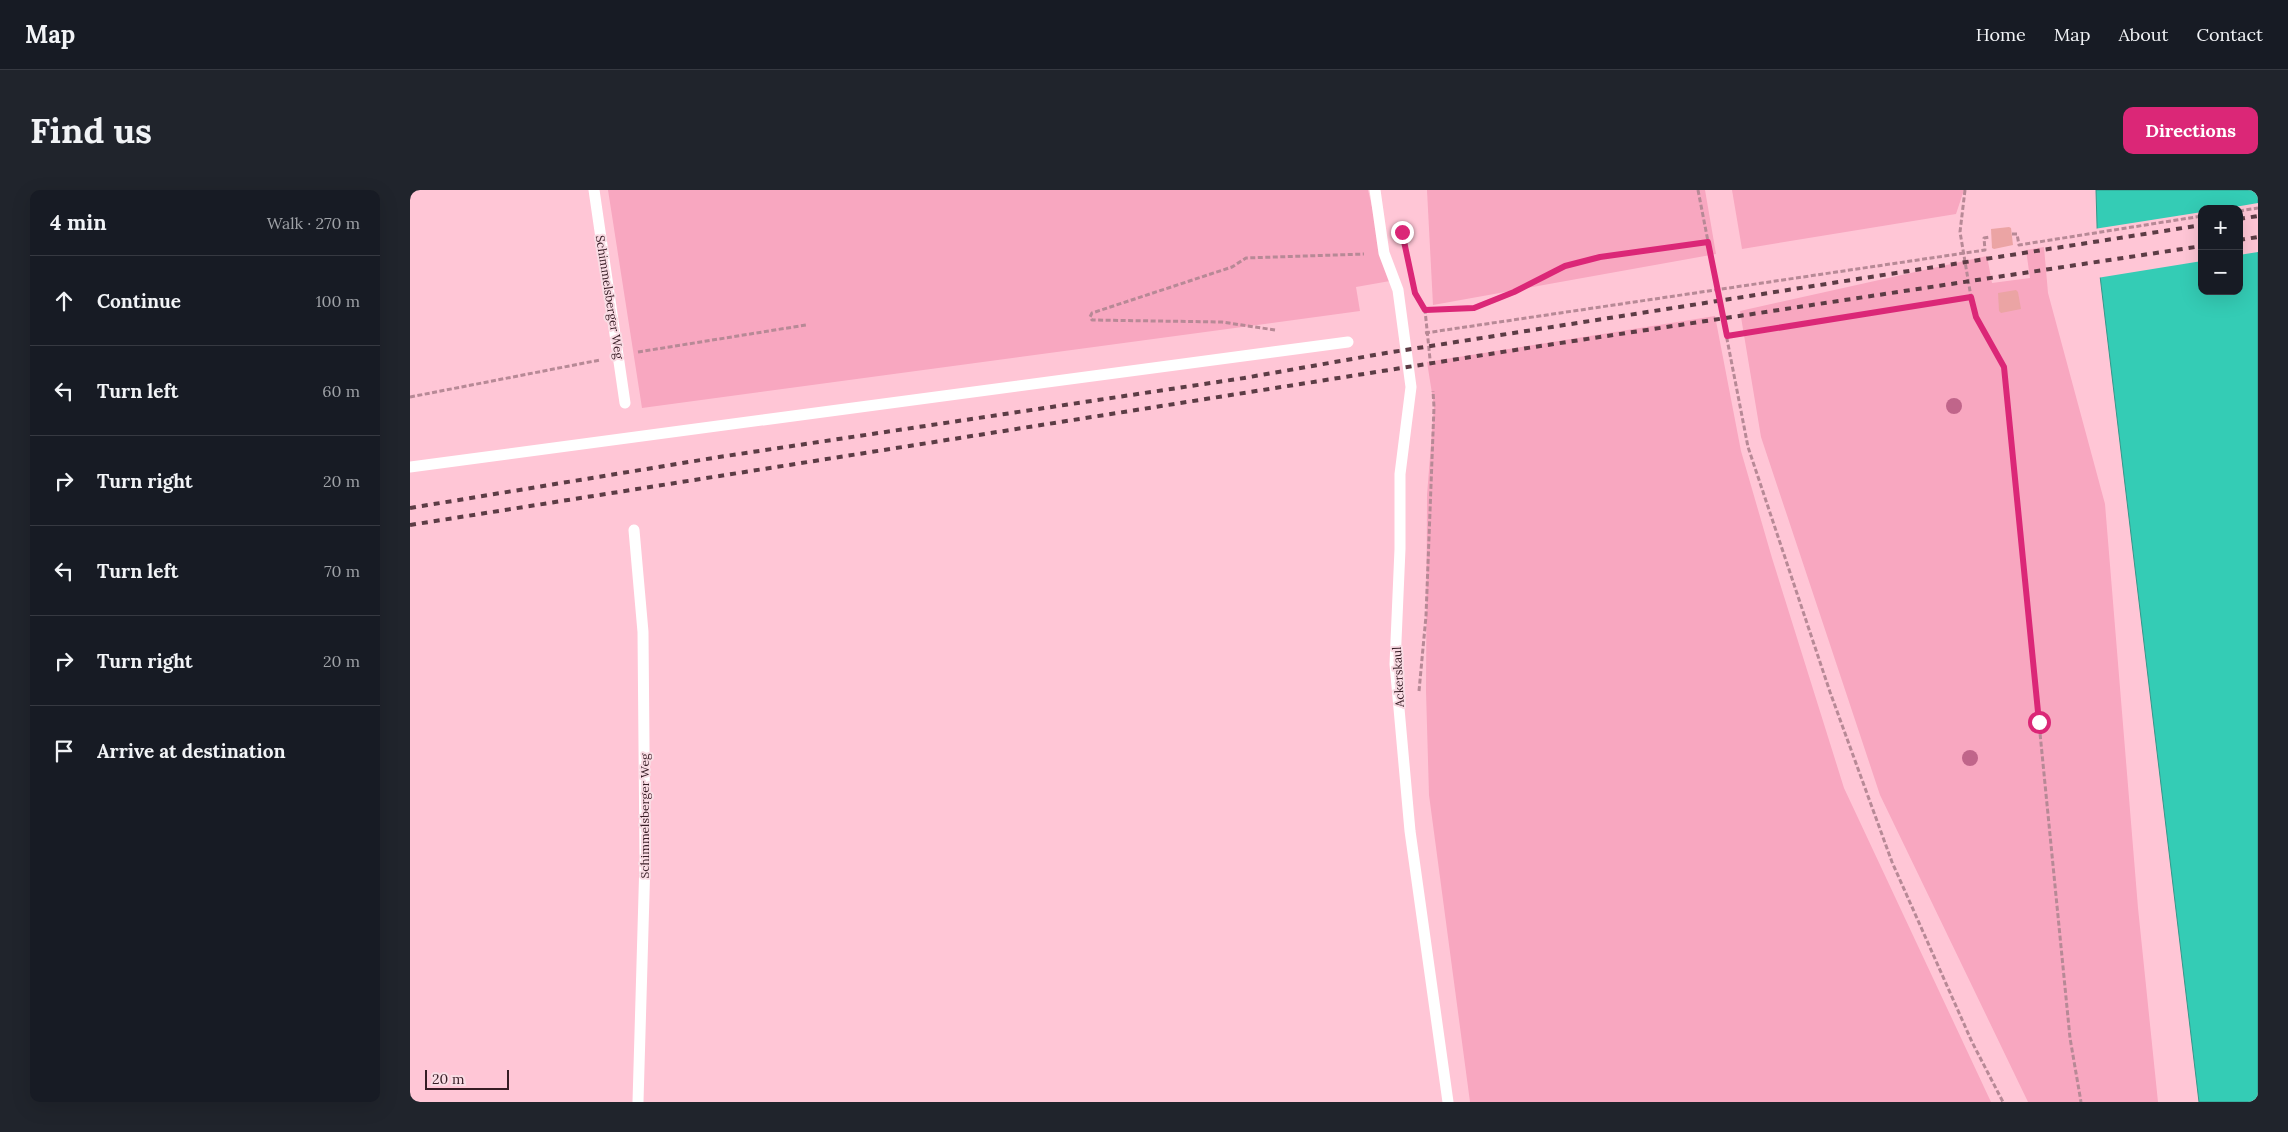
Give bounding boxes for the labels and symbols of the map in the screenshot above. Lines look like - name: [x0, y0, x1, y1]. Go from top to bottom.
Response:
- route end: [1391, 221, 1414, 244]
- street label: Schimmelsberger Weg: [593, 234, 627, 360]
- street label: Ackerskaul: [1389, 646, 1407, 709]
- route start: [2028, 711, 2051, 734]
- street label: Schimmelsberger Weg: [637, 753, 652, 879]
- scale bar: [425, 1067, 509, 1090]

